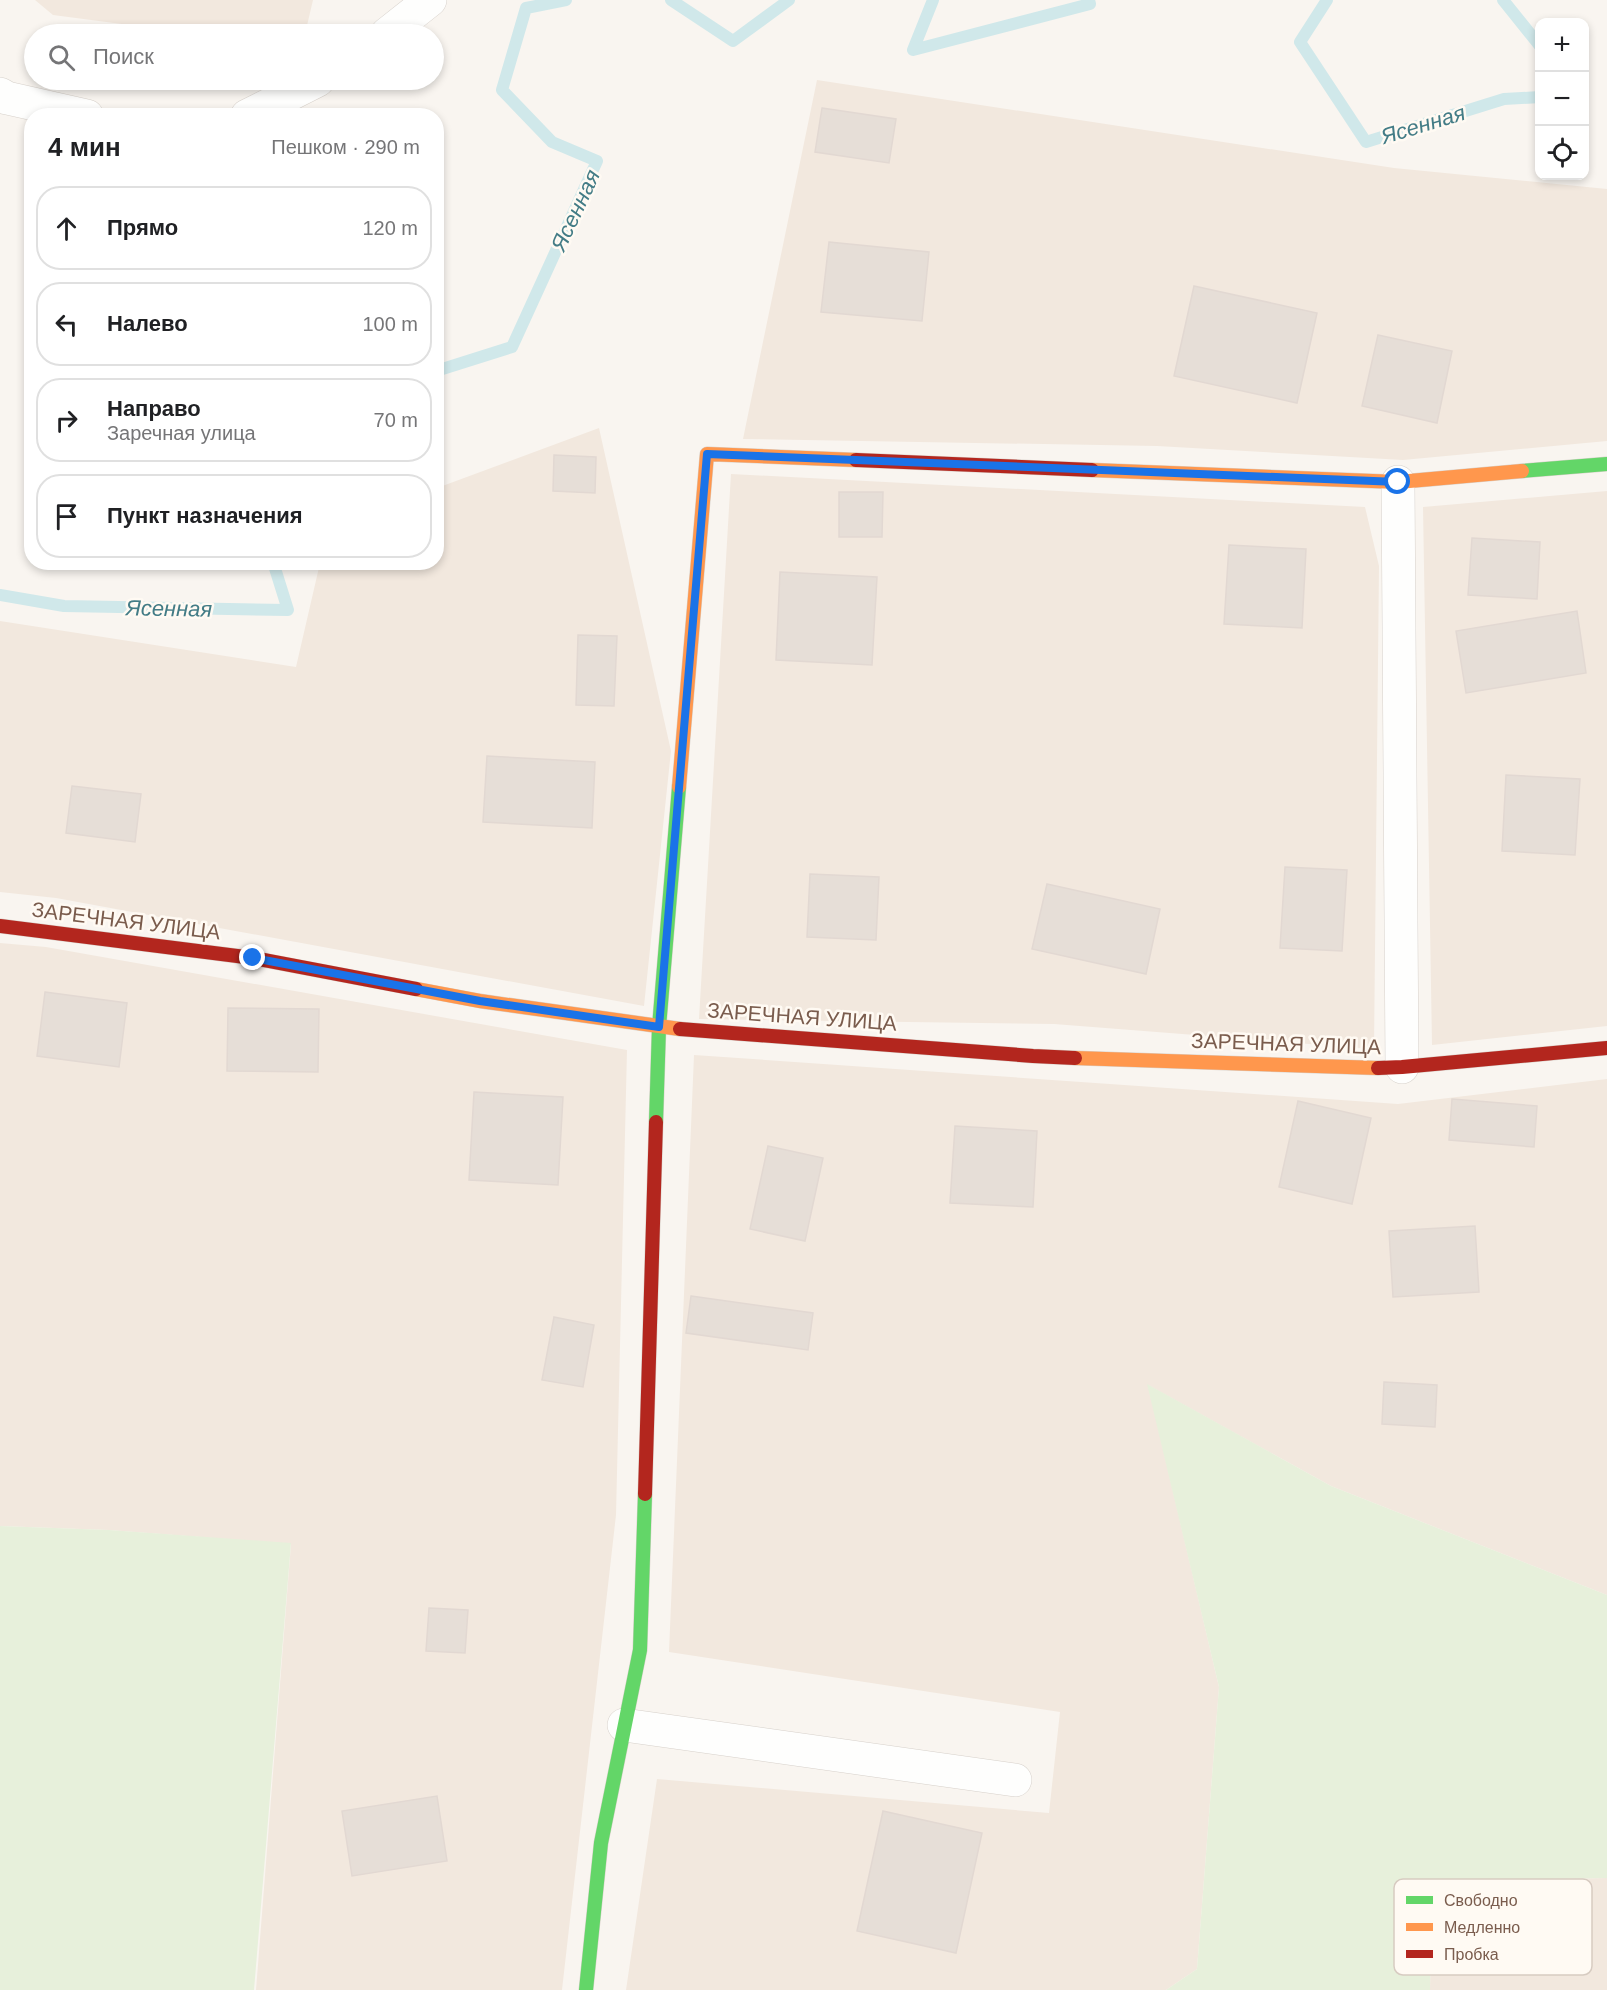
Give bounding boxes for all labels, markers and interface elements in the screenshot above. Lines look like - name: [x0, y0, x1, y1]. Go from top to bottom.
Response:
- map controls: [1535, 18, 1589, 180]
- button: +: [1535, 18, 1589, 72]
- search box: [24, 24, 444, 90]
- icon: search: [45, 41, 78, 74]
- text: Поиск: [93, 44, 154, 69]
- button: −: [1535, 72, 1589, 126]
- water label: Ясенная: [1377, 100, 1468, 149]
- button: locate: [1535, 126, 1589, 180]
- text: 4 мин: [48, 132, 121, 162]
- text: Пешком · 290 m: [271, 136, 420, 158]
- water label: Ясенная: [545, 166, 605, 256]
- icon: ahead: [50, 212, 83, 245]
- text: Прямо: [107, 215, 178, 240]
- text: 120 m: [362, 217, 418, 239]
- icon: left: [50, 308, 83, 341]
- text: Налево: [107, 311, 188, 336]
- text: 100 m: [362, 313, 418, 335]
- text: Направо: [107, 396, 201, 421]
- icon: right: [50, 404, 83, 437]
- text: 70 m: [374, 409, 418, 431]
- text: Заречная улица: [107, 422, 256, 444]
- route start: [1384, 468, 1410, 494]
- icon: arrive: [50, 500, 83, 533]
- text: Пункт назначения: [107, 503, 303, 528]
- water label: Ясенная: [125, 595, 213, 622]
- street label: ЗАРЕЧНАЯ УЛИЦА: [30, 898, 222, 943]
- route end: [239, 944, 265, 970]
- street label: ЗАРЕЧНАЯ УЛИЦА: [706, 998, 898, 1035]
- street label: ЗАРЕЧНАЯ УЛИЦА: [1191, 1029, 1381, 1058]
- legend: [1394, 1879, 1592, 1975]
- text: Свободно: [1444, 1892, 1518, 1909]
- text: Медленно: [1444, 1919, 1520, 1936]
- text: Пробка: [1444, 1946, 1499, 1963]

